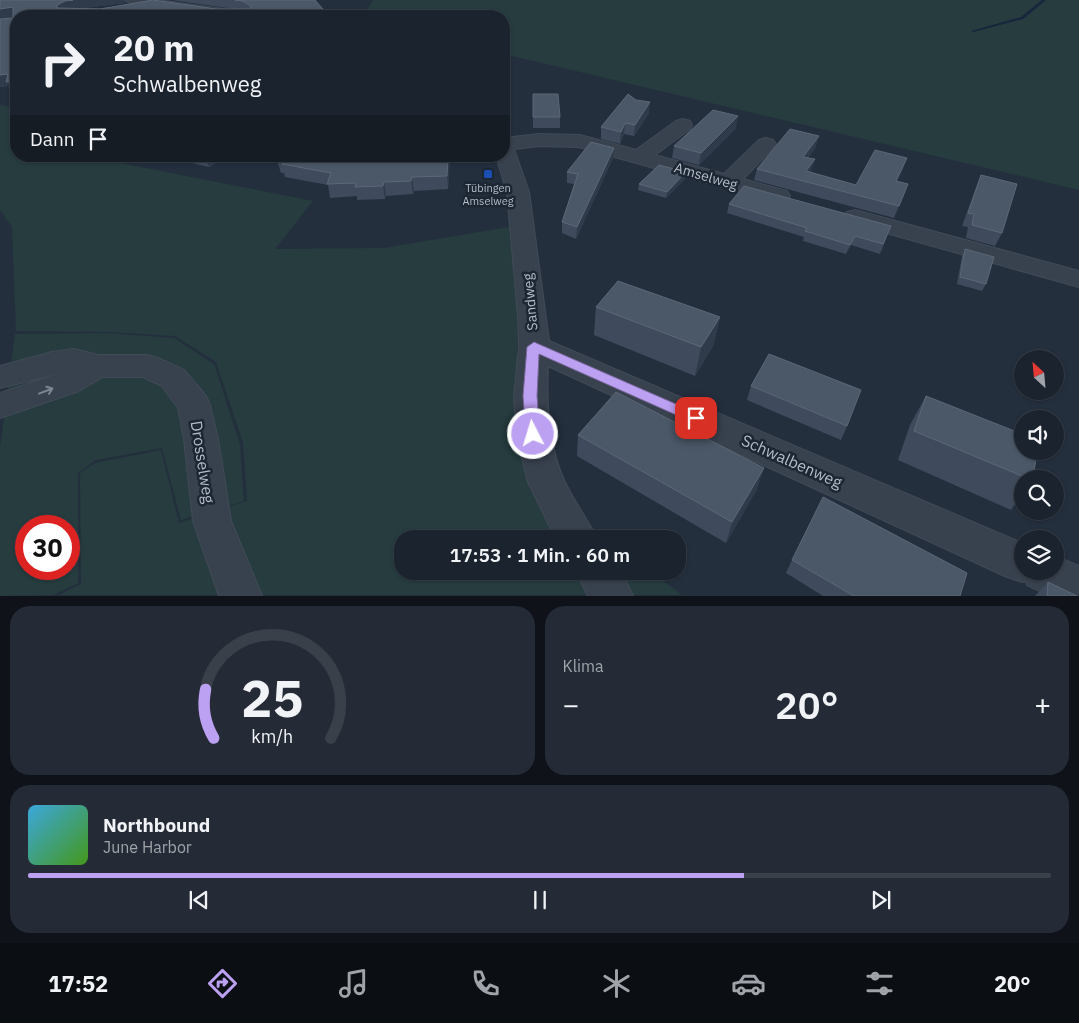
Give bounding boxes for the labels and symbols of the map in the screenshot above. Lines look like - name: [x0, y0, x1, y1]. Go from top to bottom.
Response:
- street label: Amselweg: [672, 158, 740, 194]
- marker: Tübingen Amselweg: [482, 168, 494, 180]
- place label: Tübingen Amselweg: [462, 181, 514, 208]
- street label: Sandweg: [518, 272, 541, 331]
- north arrow: [1014, 350, 1064, 400]
- one-way arrow: [38, 386, 54, 395]
- pin: [675, 397, 717, 439]
- position arrow: [506, 407, 558, 459]
- street label: Drosselweg: [187, 419, 219, 505]
- street label: Schwalbenweg: [739, 430, 846, 492]
- speed limit sign: 30: [15, 515, 80, 580]

